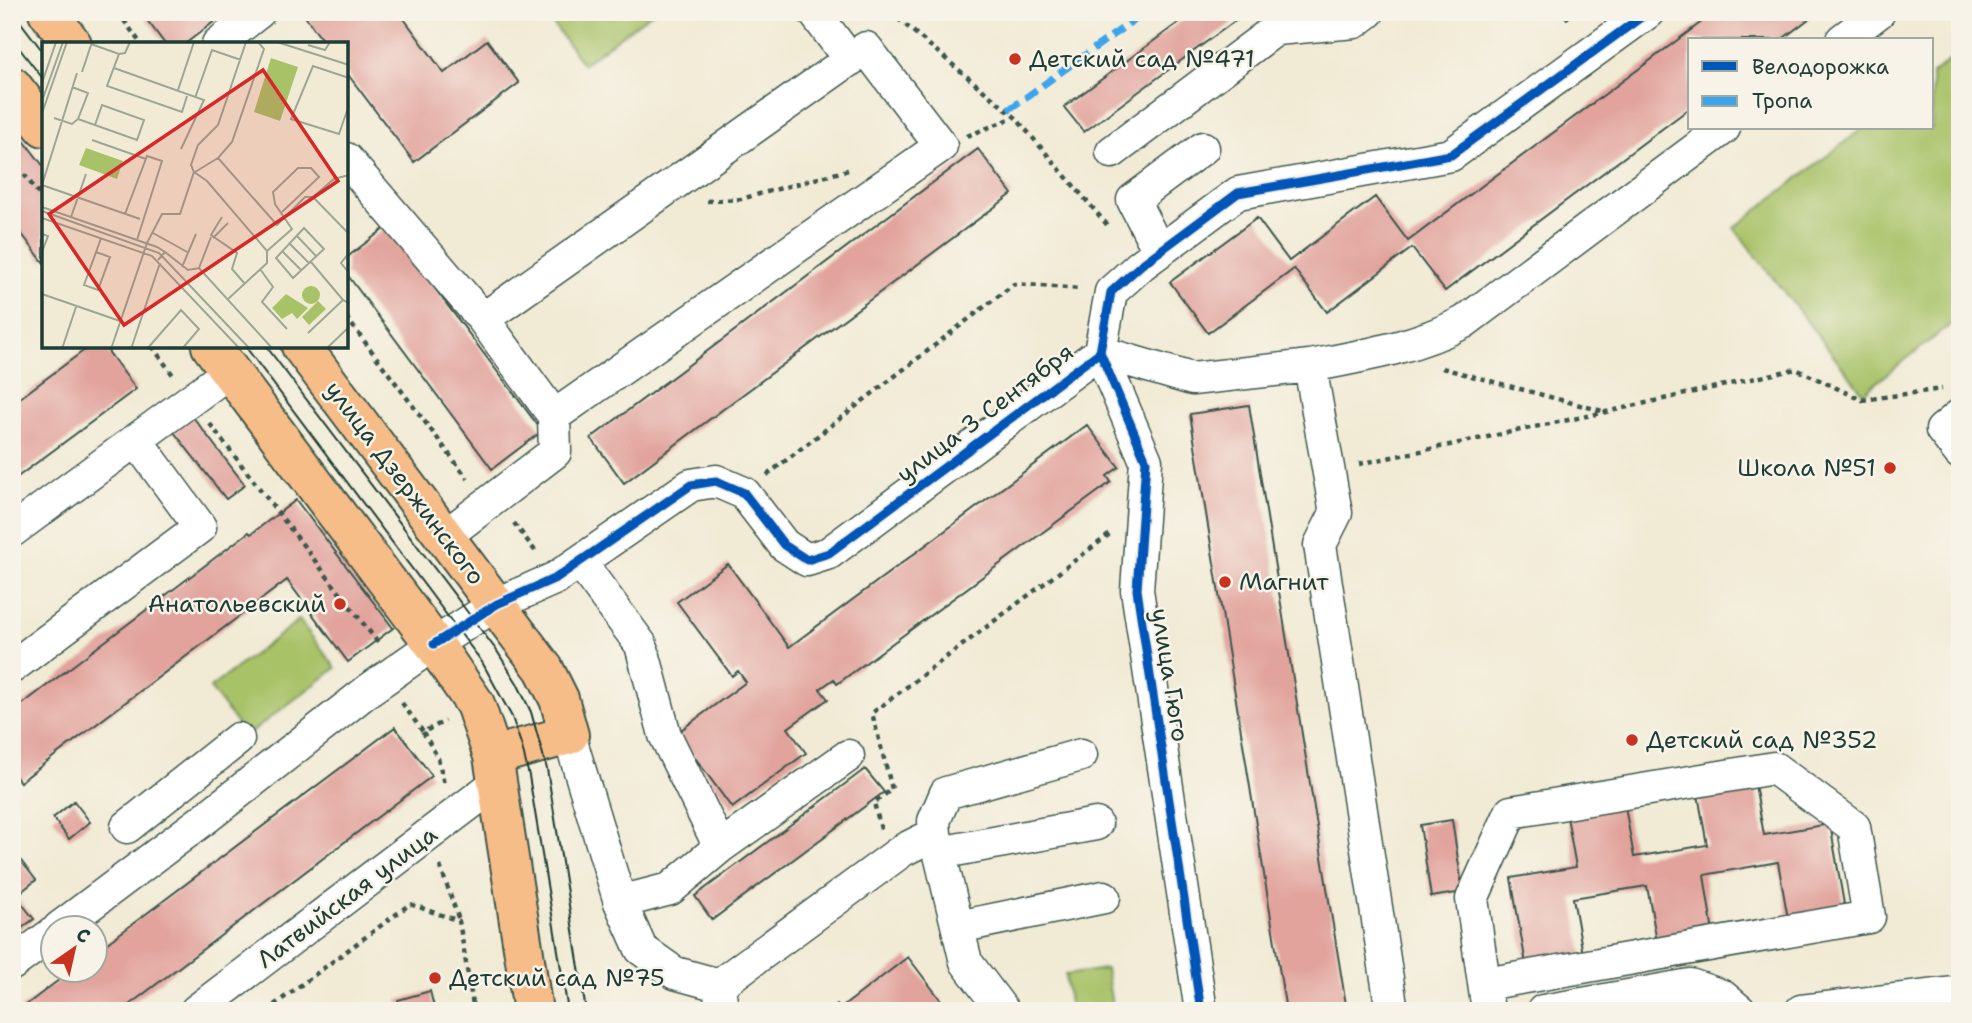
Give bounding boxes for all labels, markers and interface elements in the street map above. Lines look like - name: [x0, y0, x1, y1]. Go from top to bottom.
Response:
- legend: [1688, 38, 1934, 130]
- inset map: [42, 42, 348, 348]
- place label: Детский сад №471: [1029, 43, 1255, 75]
- marker: Детский сад №471: [1007, 51, 1023, 67]
- text: Велодорожка: [1752, 53, 1889, 81]
- text: Тропа: [1752, 87, 1812, 115]
- street label: улица 3 Сентября: [890, 336, 1080, 490]
- street label: улица Дзержинского: [318, 375, 492, 591]
- place label: Школа №51: [1737, 452, 1876, 484]
- marker: Школа №51: [1882, 460, 1898, 476]
- place label: Магнит: [1239, 566, 1329, 598]
- marker: Магнит: [1217, 574, 1233, 590]
- place label: Анатольевский: [148, 588, 326, 620]
- marker: Анатольевский: [332, 596, 348, 612]
- street label: улица Гюго: [1144, 606, 1196, 744]
- place label: Детский сад №352: [1646, 724, 1877, 756]
- marker: Детский сад №352: [1624, 732, 1640, 748]
- street label: Латвийская улица: [250, 819, 444, 975]
- north arrow: [38, 914, 108, 984]
- text: С: [71, 922, 95, 949]
- place label: Детский сад №75: [449, 962, 665, 994]
- marker: Детский сад №75: [427, 970, 443, 986]

